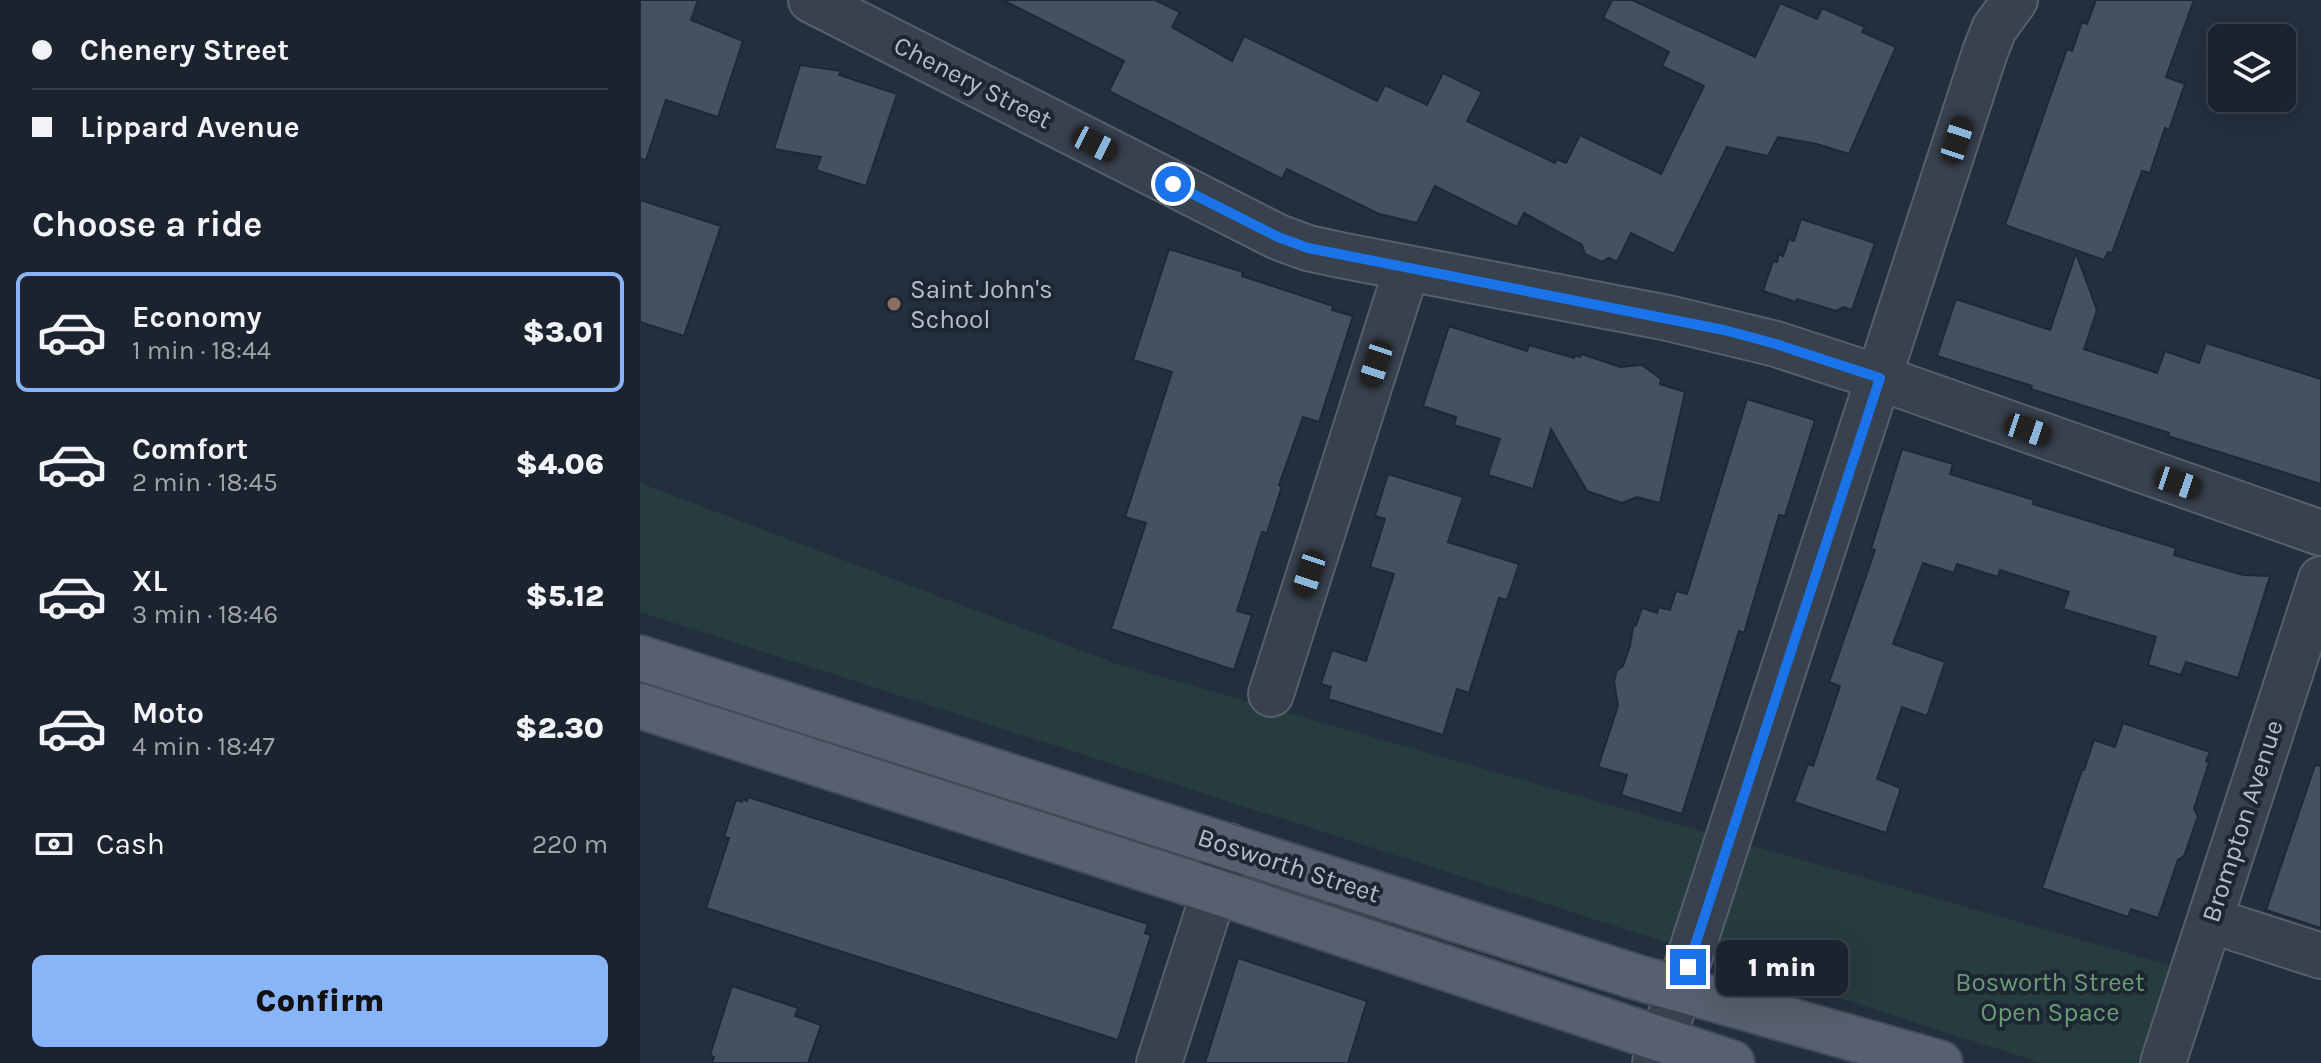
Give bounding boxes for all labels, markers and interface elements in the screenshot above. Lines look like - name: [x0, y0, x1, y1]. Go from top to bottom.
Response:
- map controls: [2208, 24, 2296, 112]
- button: layers: [2208, 24, 2296, 112]
- street label: Chenery Street: [889, 29, 1057, 136]
- text: Chenery Street: [80, 32, 289, 68]
- text: Lippard Avenue: [80, 109, 300, 145]
- car: [1938, 113, 1976, 167]
- car: [1068, 122, 1122, 166]
- route start: [1155, 166, 1191, 202]
- text: Choose a ride: [32, 203, 262, 245]
- place label: Saint John's School: [910, 274, 1053, 335]
- marker: Saint John's School: [885, 295, 903, 313]
- icon: car: [36, 296, 108, 368]
- text: Economy: [132, 299, 262, 335]
- text: $3.01: [523, 314, 604, 350]
- text: 1 min · 18:44: [132, 335, 271, 366]
- car: [1357, 337, 1395, 391]
- car: [2001, 411, 2055, 449]
- icon: car: [36, 428, 108, 500]
- text: Comfort: [132, 431, 248, 467]
- text: $4.06: [515, 446, 604, 482]
- car: [2151, 464, 2205, 502]
- text: 2 min · 18:45: [132, 467, 278, 498]
- car: [1290, 547, 1328, 601]
- icon: car: [36, 560, 108, 632]
- text: XL: [132, 563, 167, 599]
- text: $5.12: [525, 578, 604, 614]
- text: 3 min · 18:46: [132, 599, 278, 630]
- icon: car: [36, 692, 108, 764]
- text: Moto: [132, 695, 204, 731]
- text: $2.30: [515, 710, 604, 746]
- street label: Brompton Avenue: [2195, 716, 2290, 926]
- text: 4 min · 18:47: [132, 731, 275, 762]
- street label: Bosworth Street: [1194, 821, 1384, 910]
- icon: cash: [32, 822, 76, 866]
- text: Cash: [96, 826, 165, 862]
- text: 220 m: [532, 829, 608, 860]
- callout: 1 min: [1716, 939, 1848, 995]
- route end: [1670, 949, 1706, 985]
- text: 1 min: [1748, 952, 1816, 983]
- button: Confirm: [32, 955, 608, 1047]
- park label: Bosworth Street Open Space: [1955, 967, 2145, 1028]

